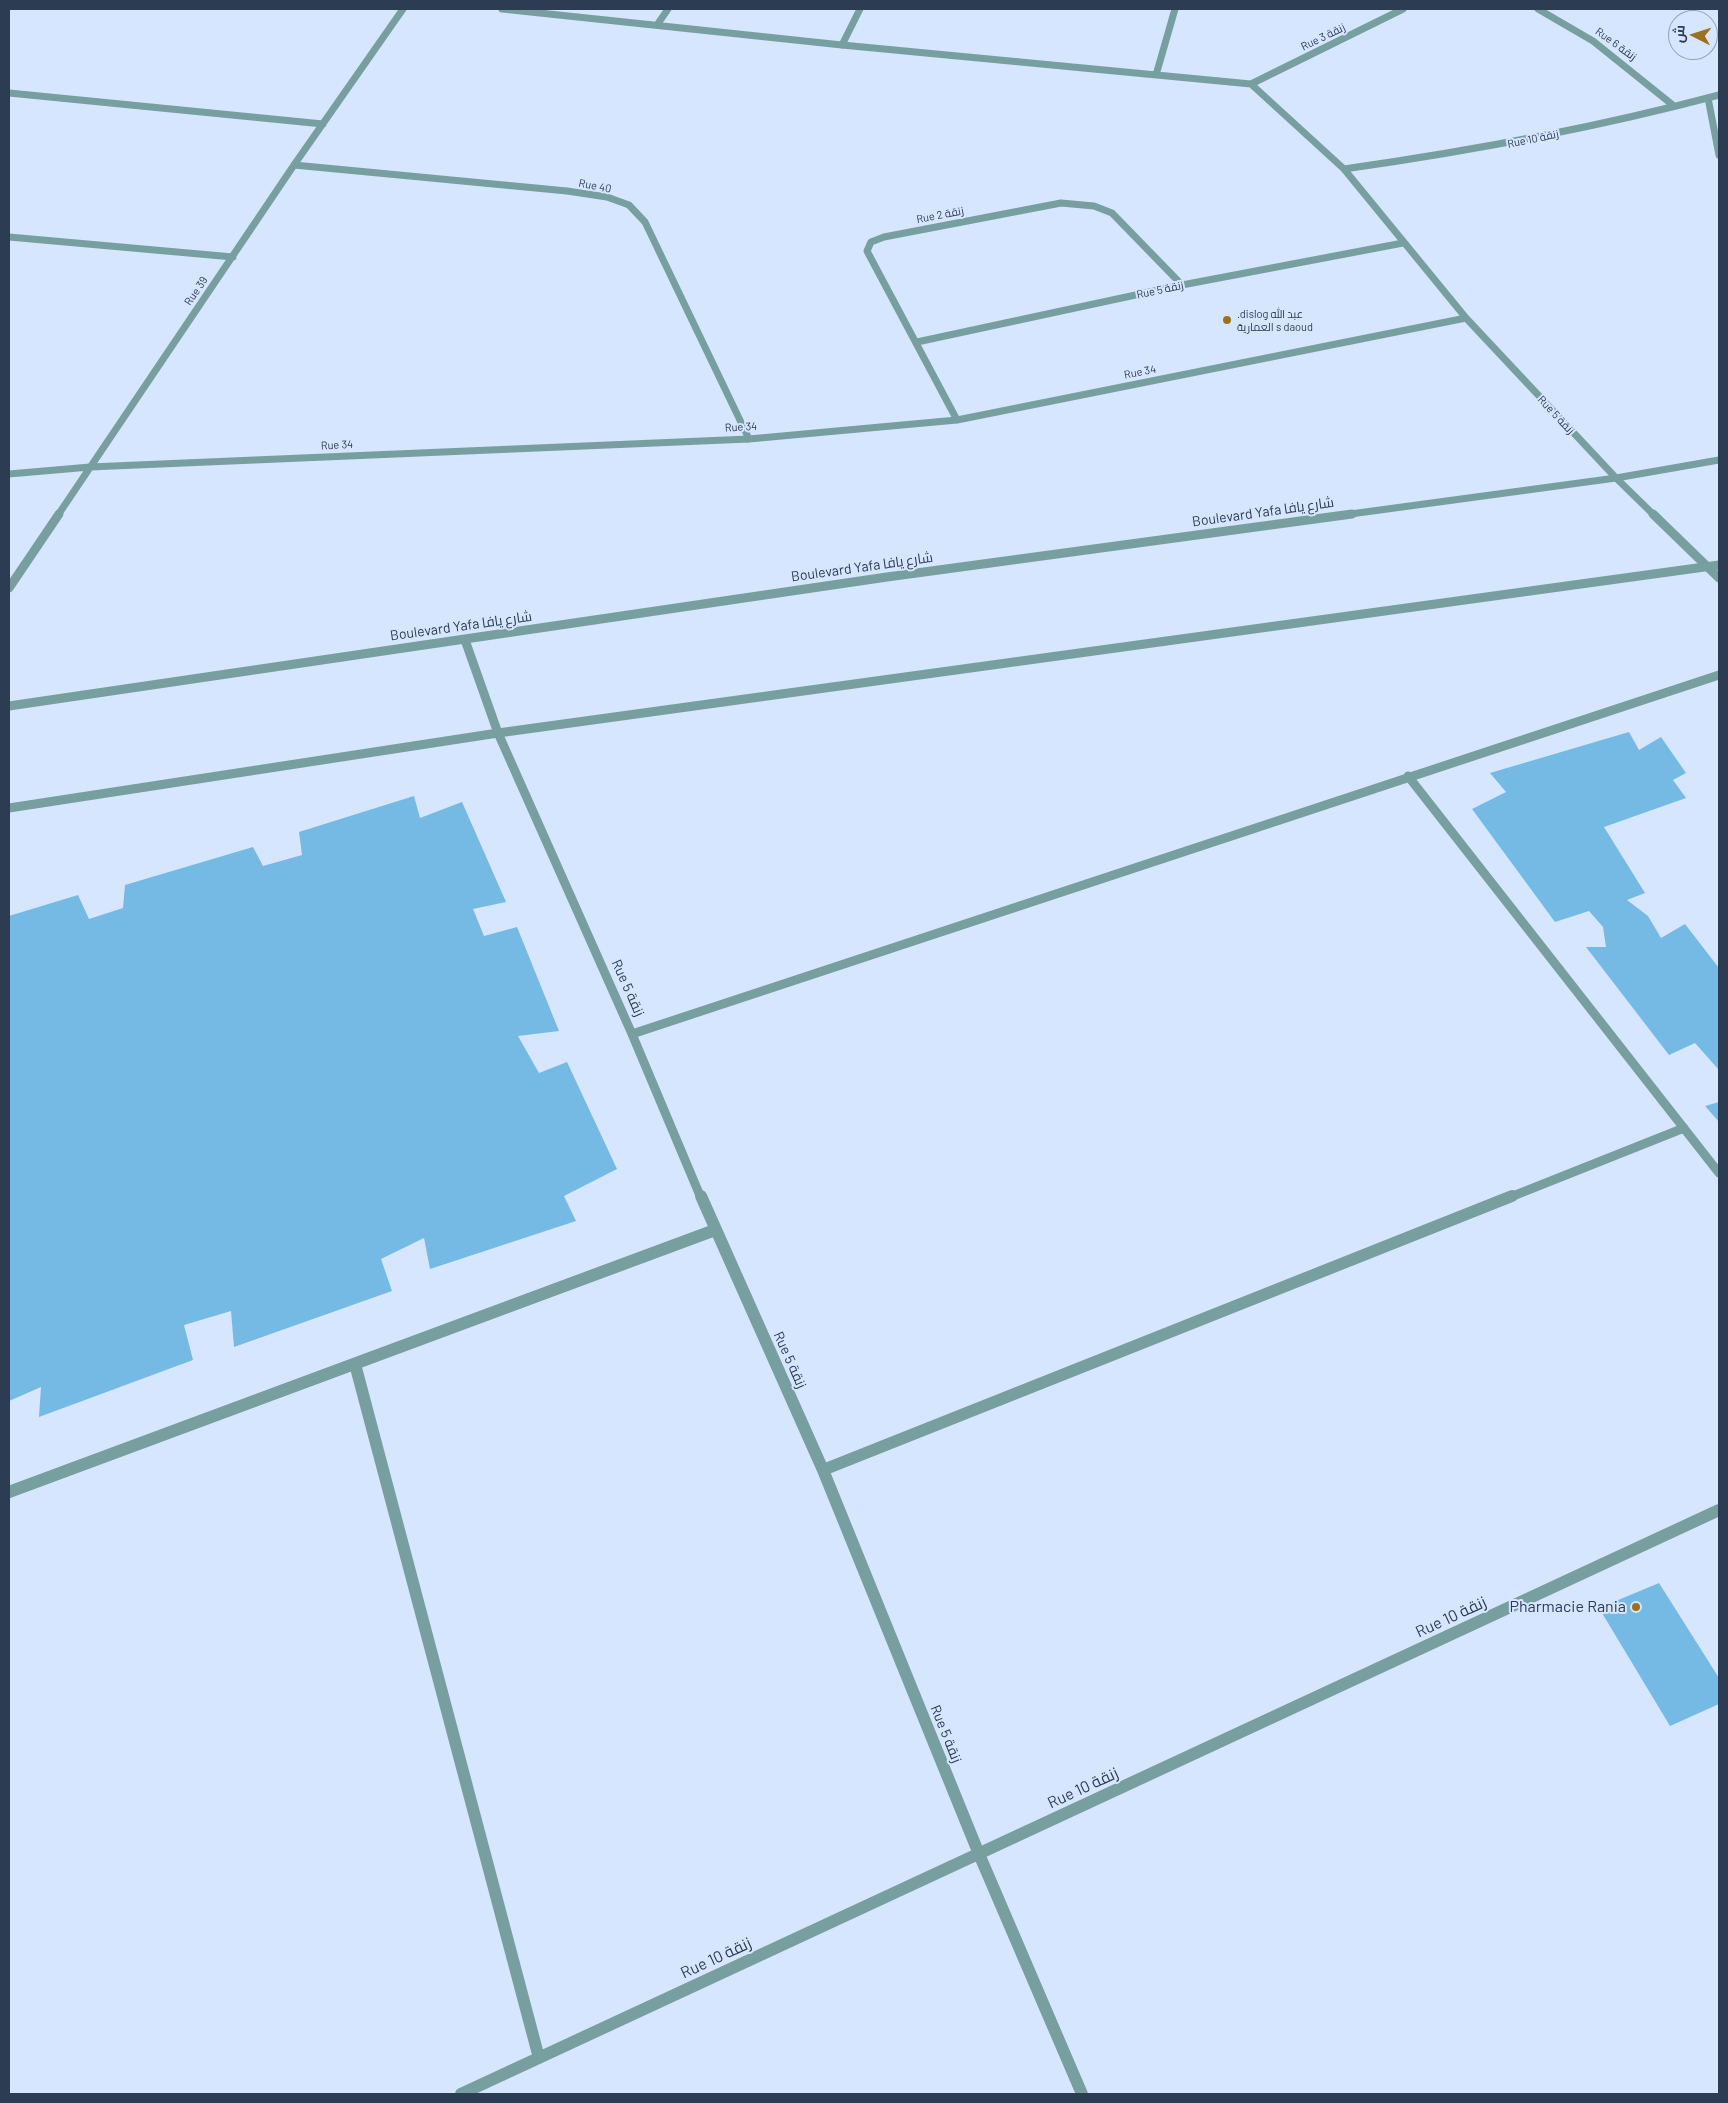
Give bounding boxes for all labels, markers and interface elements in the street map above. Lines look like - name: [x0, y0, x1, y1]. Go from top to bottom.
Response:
- north arrow: [1668, 10, 1718, 60]
- street label: Rue 3 زنقة: [1299, 21, 1347, 53]
- text: ش: [1669, 24, 1688, 43]
- street label: Rue 6 زنقة: [1593, 25, 1639, 63]
- street label: Rue 10 زنقة: [1506, 127, 1560, 151]
- street label: Rue 40: [578, 176, 612, 196]
- street label: Rue 2 زنقة: [915, 204, 965, 226]
- street label: Rue 39: [182, 274, 210, 308]
- street label: Rue 5 زنقة: [1135, 279, 1185, 301]
- place label: .dislog عبد الله العمارية s daoud: [1237, 307, 1313, 333]
- marker: .dislog عبد الله العمارية s daoud: [1221, 314, 1233, 326]
- street label: Rue 34: [1123, 362, 1157, 382]
- street label: Rue 5 زنقة: [1535, 393, 1577, 437]
- street label: Rue 34: [724, 420, 758, 434]
- street label: Rue 34: [320, 438, 354, 452]
- street label: Boulevard Yafa شارع يافا: [1191, 494, 1335, 530]
- street label: Boulevard Yafa شارع يافا: [790, 549, 934, 585]
- street label: Boulevard Yafa شارع يافا: [389, 608, 533, 644]
- street label: Rue 5 زنقة: [608, 957, 648, 1019]
- street label: Rue 5 زنقة: [770, 1329, 810, 1391]
- street label: Rue 10 زنقة: [1413, 1592, 1489, 1642]
- place label: Pharmacie Rania: [1510, 1597, 1626, 1617]
- marker: Pharmacie Rania: [1630, 1601, 1642, 1613]
- street label: Rue 5 زنقة: [927, 1703, 965, 1765]
- street label: Rue 10 زنقة: [1045, 1763, 1121, 1813]
- street label: Rue 10 زنقة: [678, 1933, 754, 1983]

